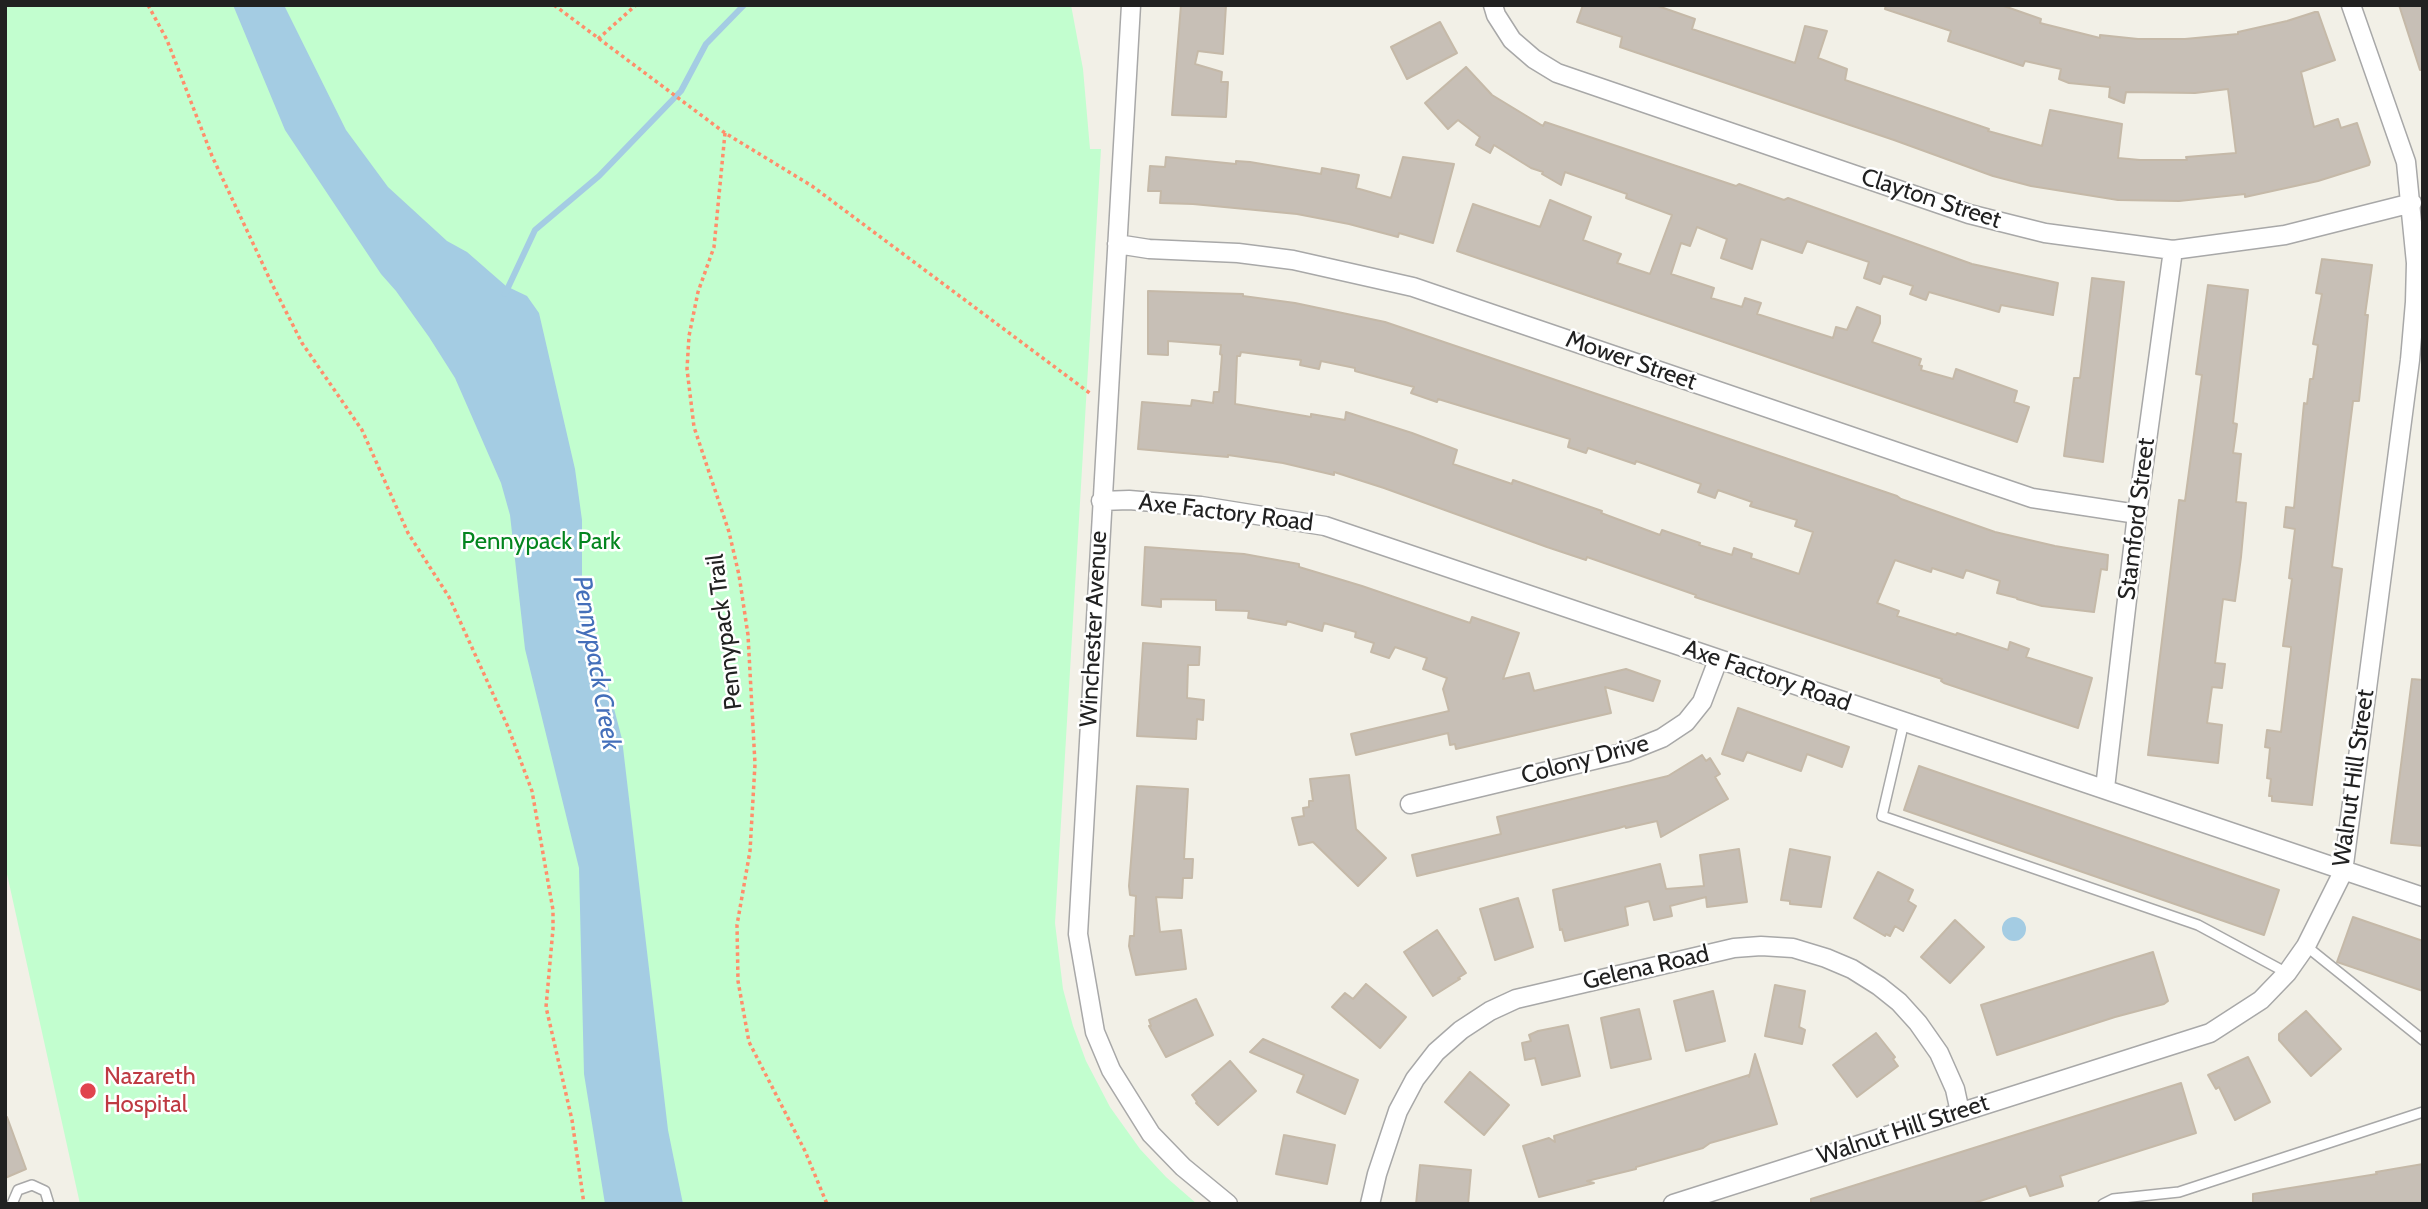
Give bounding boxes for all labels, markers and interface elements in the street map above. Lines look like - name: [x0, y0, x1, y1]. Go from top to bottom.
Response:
- street label: Clayton Street: [1857, 163, 2005, 235]
- street label: Mower Street: [1562, 325, 1700, 397]
- street label: Stamford Street: [2113, 436, 2161, 602]
- street label: Axe Factory Road: [1137, 488, 1315, 538]
- park label: Pennypack Park: [461, 528, 621, 556]
- street label: Winchester Avenue: [1074, 530, 1114, 728]
- street label: Pennypack Trail: [701, 553, 749, 711]
- water label: Pennypack Creek: [565, 574, 627, 752]
- street label: Axe Factory Road: [1679, 634, 1855, 718]
- street label: Walnut Hill Street: [2327, 688, 2381, 868]
- street label: Colony Drive: [1518, 729, 1652, 791]
- street label: Gelena Road: [1580, 940, 1712, 996]
- place label: Nazareth Hospital: [104, 1063, 196, 1119]
- marker: Nazareth Hospital: [78, 1081, 98, 1101]
- street label: Walnut Hill Street: [1814, 1089, 1992, 1171]

